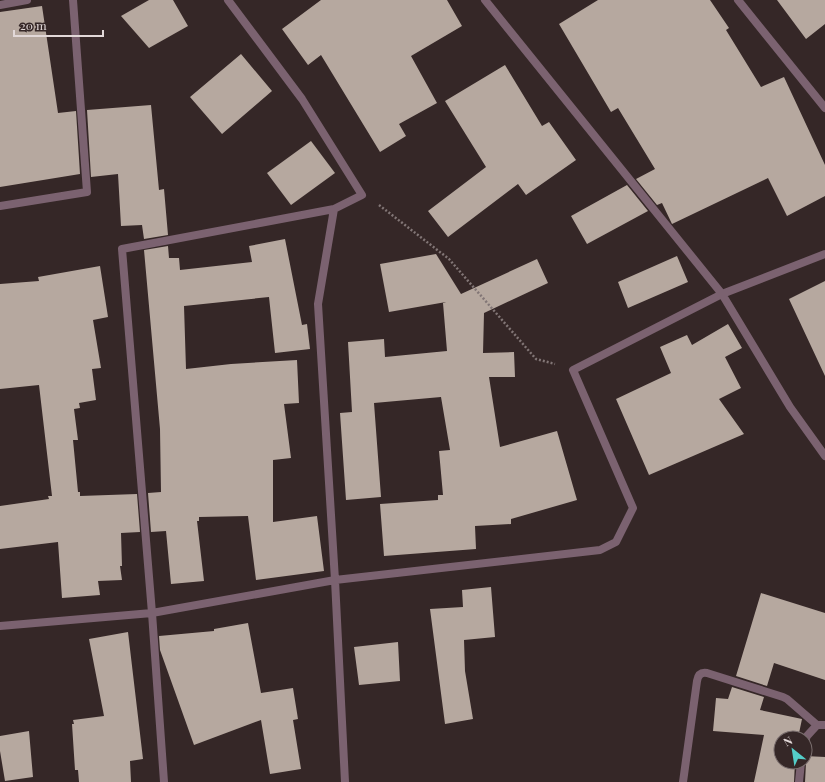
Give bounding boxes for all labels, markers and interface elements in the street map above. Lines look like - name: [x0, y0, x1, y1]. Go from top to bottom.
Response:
- scale bar: [14, 12, 103, 38]
- text: 20 m: [20, 17, 47, 33]
- north arrow: [773, 730, 813, 770]
- text: N: [781, 732, 795, 749]

